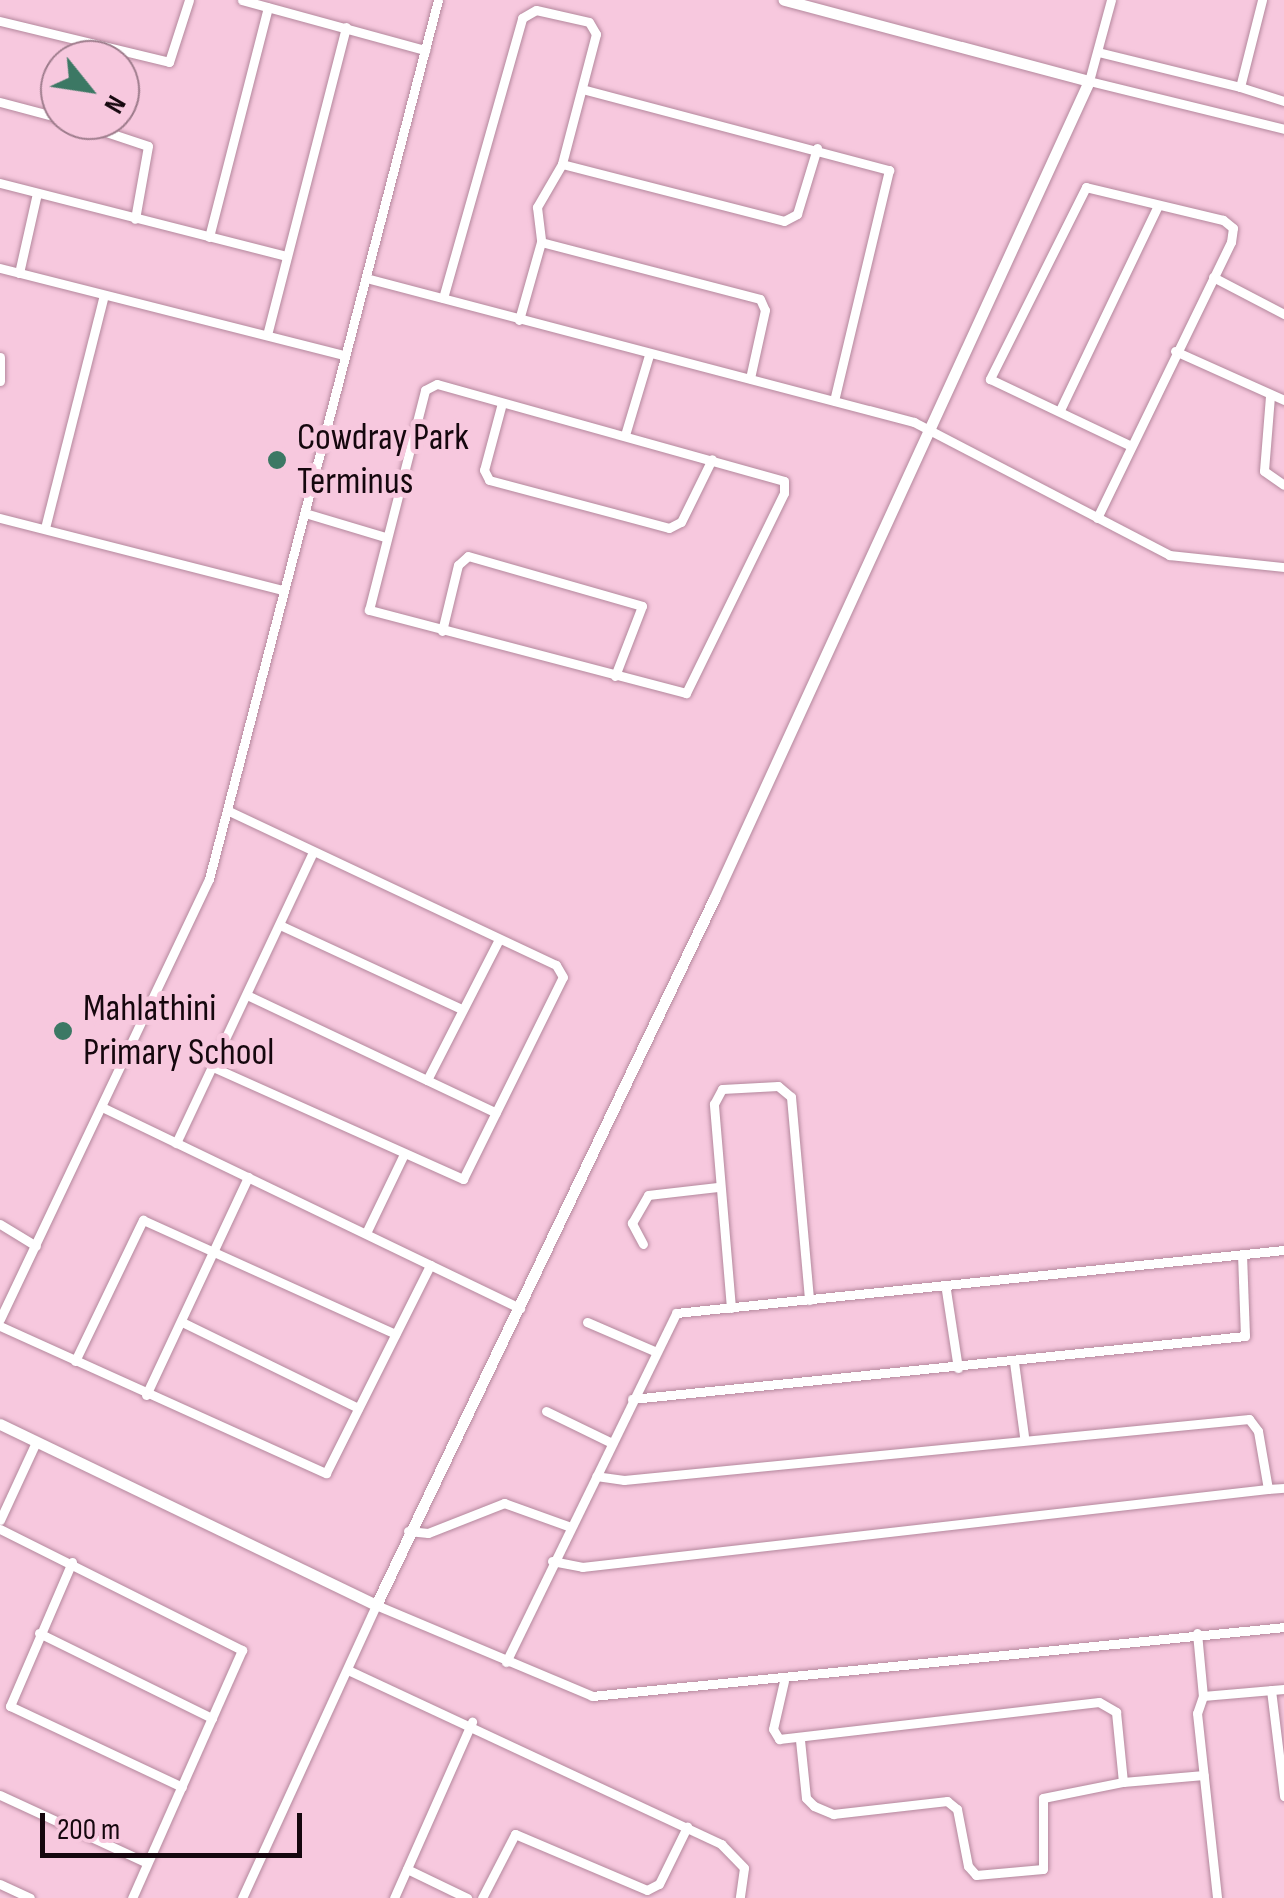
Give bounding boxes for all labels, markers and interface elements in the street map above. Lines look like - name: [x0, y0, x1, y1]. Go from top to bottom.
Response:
- north arrow: [40, 40, 140, 140]
- text: N: [97, 90, 133, 119]
- place label: Cowdray Park Terminus: [297, 415, 469, 504]
- marker: Cowdray Park Terminus: [266, 449, 288, 471]
- place label: Mahlathini Primary School: [83, 986, 274, 1076]
- marker: Mahlathini Primary School: [52, 1020, 74, 1042]
- scale bar: [45, 1793, 308, 1855]
- text: 200 m: [57, 1812, 120, 1848]

